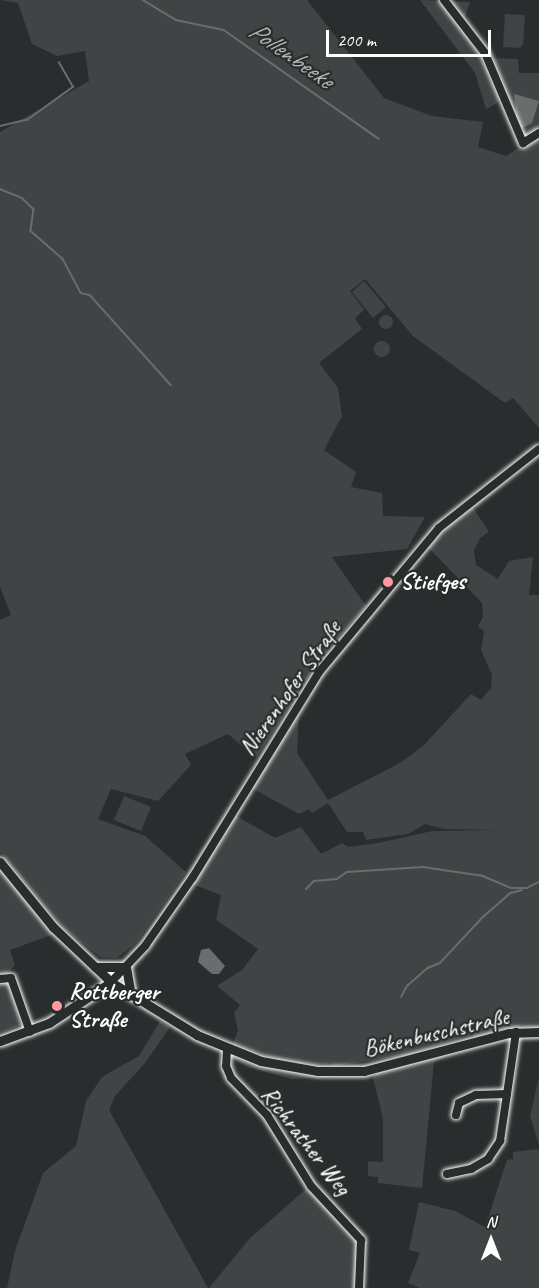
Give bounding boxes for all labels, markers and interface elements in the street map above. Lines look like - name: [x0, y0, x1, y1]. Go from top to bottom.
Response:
- water label: Pollenbeeke: [243, 15, 339, 95]
- scale bar: [329, 18, 494, 56]
- text: 200 m: [337, 29, 376, 51]
- place label: Stiefges: [400, 568, 465, 596]
- marker: Stiefges: [381, 575, 395, 589]
- street label: Nierenhofer Straße: [232, 614, 348, 762]
- place label: Rottberger Straße: [69, 978, 159, 1034]
- marker: Rottberger Straße: [50, 999, 64, 1013]
- street label: Bökenbuschstraße: [361, 1002, 511, 1064]
- street label: Richrather Weg: [255, 1081, 357, 1201]
- north arrow: [461, 1210, 521, 1270]
- text: N: [486, 1212, 496, 1232]

